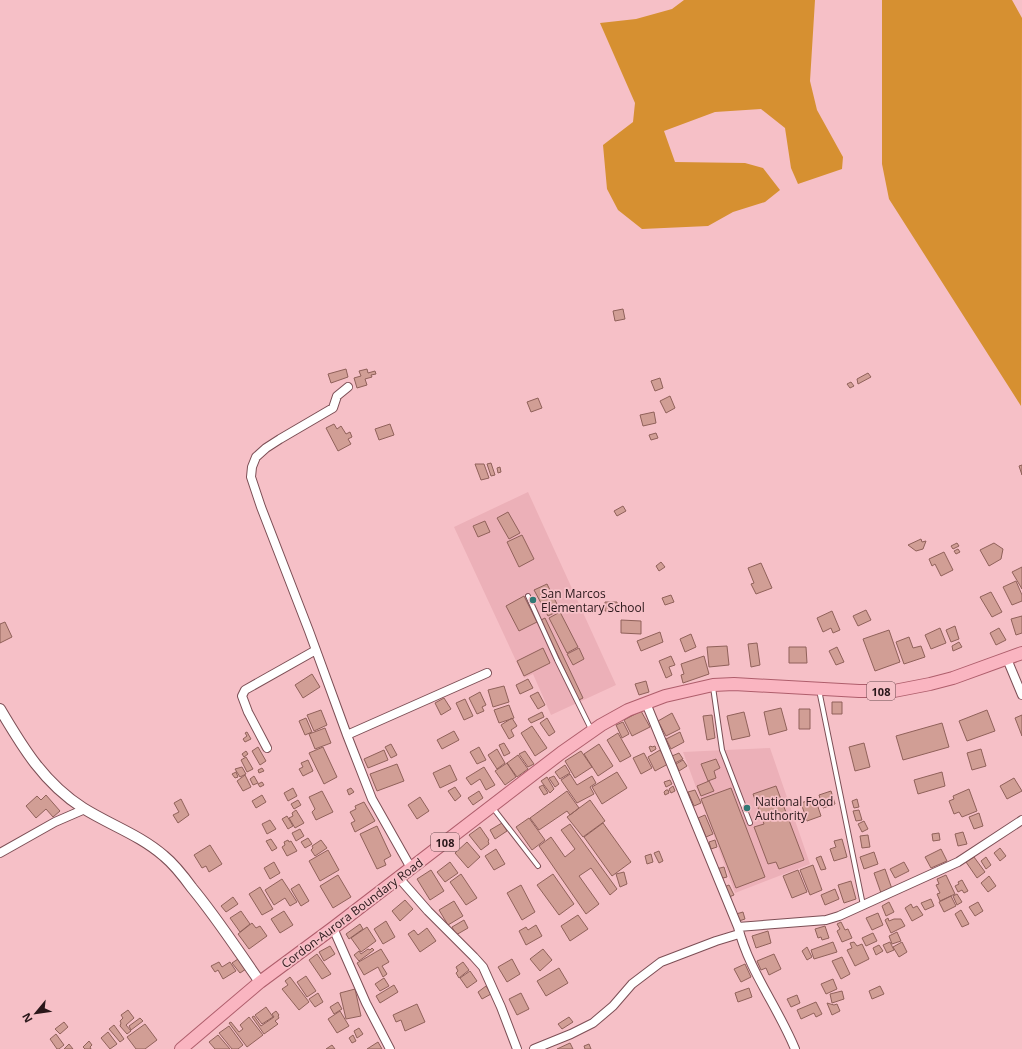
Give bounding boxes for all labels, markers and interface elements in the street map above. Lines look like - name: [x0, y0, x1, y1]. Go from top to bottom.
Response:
- place label: San Marcos Elementary School: [541, 585, 645, 616]
- marker: San Marcos Elementary School: [528, 595, 538, 605]
- road number: 108: [867, 682, 895, 700]
- place label: National Food Authority: [755, 793, 833, 824]
- marker: National Food Authority: [742, 803, 752, 813]
- road number: 108: [431, 833, 459, 851]
- street label: Cordon-Aurora Boundary Road: [278, 854, 426, 972]
- north arrow: [16, 993, 56, 1033]
- text: N: [18, 1011, 36, 1026]

